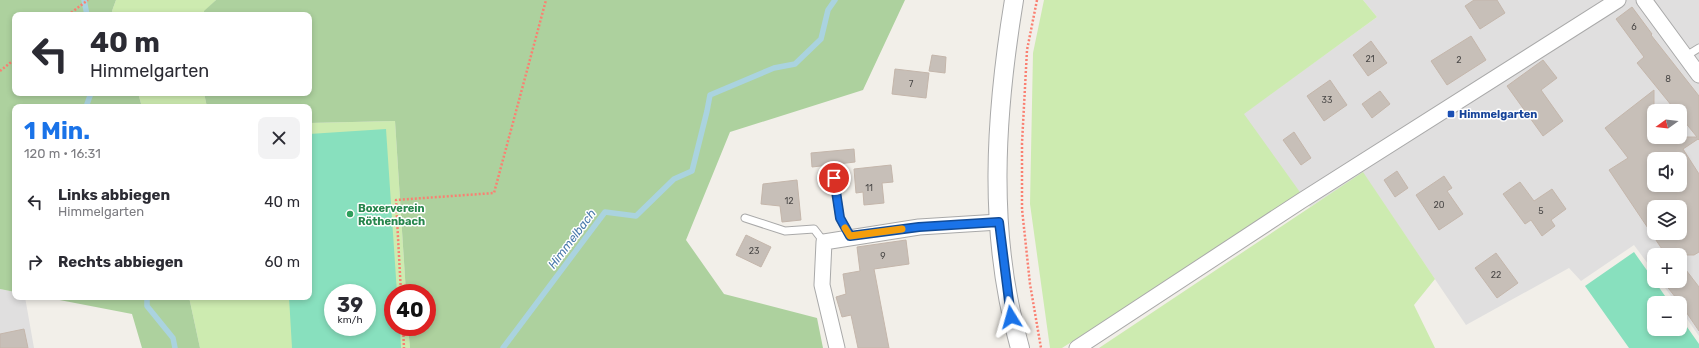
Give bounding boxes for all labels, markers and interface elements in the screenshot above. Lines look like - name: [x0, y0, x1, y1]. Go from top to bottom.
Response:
- house number: 6: [1631, 22, 1637, 32]
- text: 40 m: [90, 26, 160, 59]
- icon: left: [24, 28, 76, 80]
- house number: 21: [1365, 54, 1375, 64]
- house number: 2: [1456, 55, 1462, 65]
- text: Himmelgarten: [90, 60, 209, 82]
- house number: 8: [1665, 74, 1671, 84]
- house number: 7: [909, 79, 914, 89]
- house number: 33: [1322, 95, 1332, 105]
- north arrow: [1647, 104, 1687, 144]
- map controls: [1647, 104, 1687, 336]
- place label: Himmelgarten: [1459, 108, 1537, 121]
- marker: Himmelgarten: [1446, 109, 1456, 119]
- text: 1 Min.: [24, 117, 90, 145]
- button: close: [258, 117, 300, 159]
- text: 120 m · 16:31: [24, 146, 101, 161]
- button: sound: [1647, 152, 1687, 192]
- pin: [817, 161, 851, 195]
- icon: arrive: [823, 167, 845, 189]
- house number: 11: [865, 183, 873, 193]
- text: Links abbiegen: [58, 186, 170, 204]
- icon: left: [24, 191, 46, 213]
- text: 40 m: [264, 193, 300, 211]
- house number: 12: [784, 196, 794, 206]
- house number: 20: [1434, 200, 1445, 210]
- button: layers: [1647, 200, 1687, 240]
- place label: Boxerverein Röthenbach: [358, 202, 425, 228]
- text: Himmelgarten: [58, 204, 144, 219]
- house number: 5: [1538, 206, 1544, 216]
- water label: Himmelbach: [545, 207, 599, 271]
- marker: Boxerverein Röthenbach: [345, 209, 355, 219]
- house number: 23: [749, 246, 759, 256]
- button: +: [1647, 248, 1687, 288]
- icon: right: [24, 251, 46, 273]
- house number: 9: [880, 251, 886, 261]
- text: Rechts abbiegen: [58, 253, 183, 271]
- text: 60 m: [264, 253, 300, 271]
- house number: 22: [1491, 270, 1501, 280]
- speed limit sign: 40: [384, 284, 436, 336]
- text: 39: [337, 293, 363, 317]
- position arrow: [990, 296, 1032, 338]
- button: −: [1647, 296, 1687, 336]
- text: km/h: [338, 314, 362, 326]

